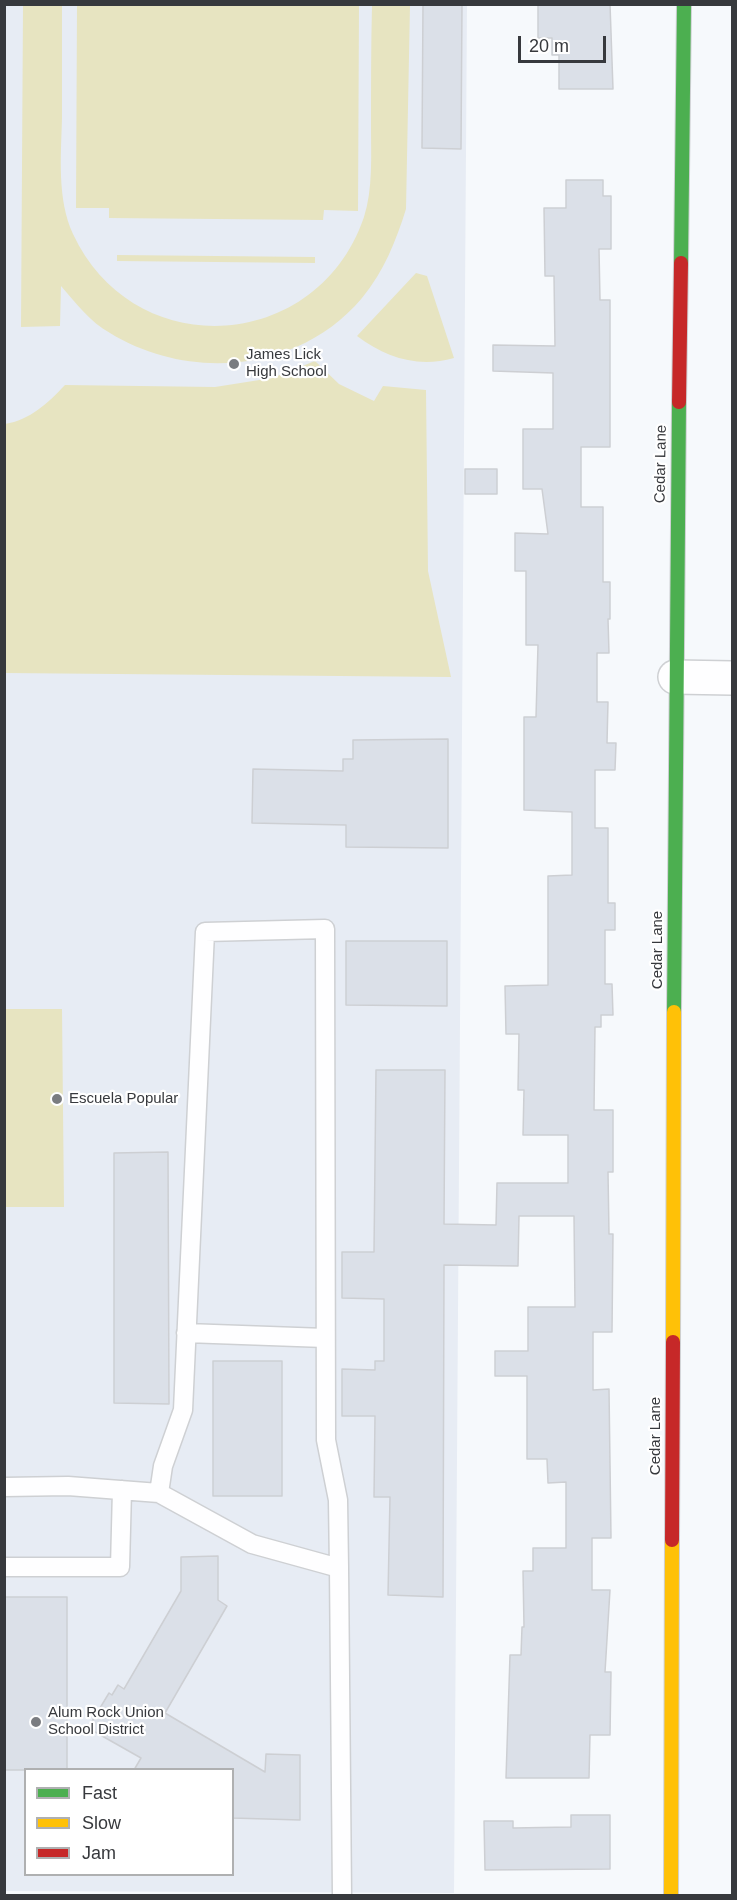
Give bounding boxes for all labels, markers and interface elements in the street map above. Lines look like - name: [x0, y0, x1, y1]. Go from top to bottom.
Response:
- scale bar: [521, 24, 610, 62]
- text: 20 m: [529, 36, 569, 56]
- place label: James Lick High School: [246, 346, 327, 381]
- marker: James Lick High School: [227, 357, 241, 371]
- street label: Cedar Lane: [651, 425, 671, 503]
- street label: Cedar Lane: [649, 911, 667, 989]
- place label: Escuela Popular: [69, 1090, 178, 1108]
- marker: Escuela Popular: [50, 1092, 64, 1106]
- street label: Cedar Lane: [647, 1397, 665, 1475]
- place label: Alum Rock Union School District: [48, 1704, 164, 1739]
- marker: Alum Rock Union School District: [29, 1715, 43, 1729]
- legend: [24, 1768, 234, 1876]
- text: Fast: [82, 1783, 117, 1803]
- text: Slow: [82, 1813, 121, 1833]
- text: Jam: [82, 1843, 116, 1863]

